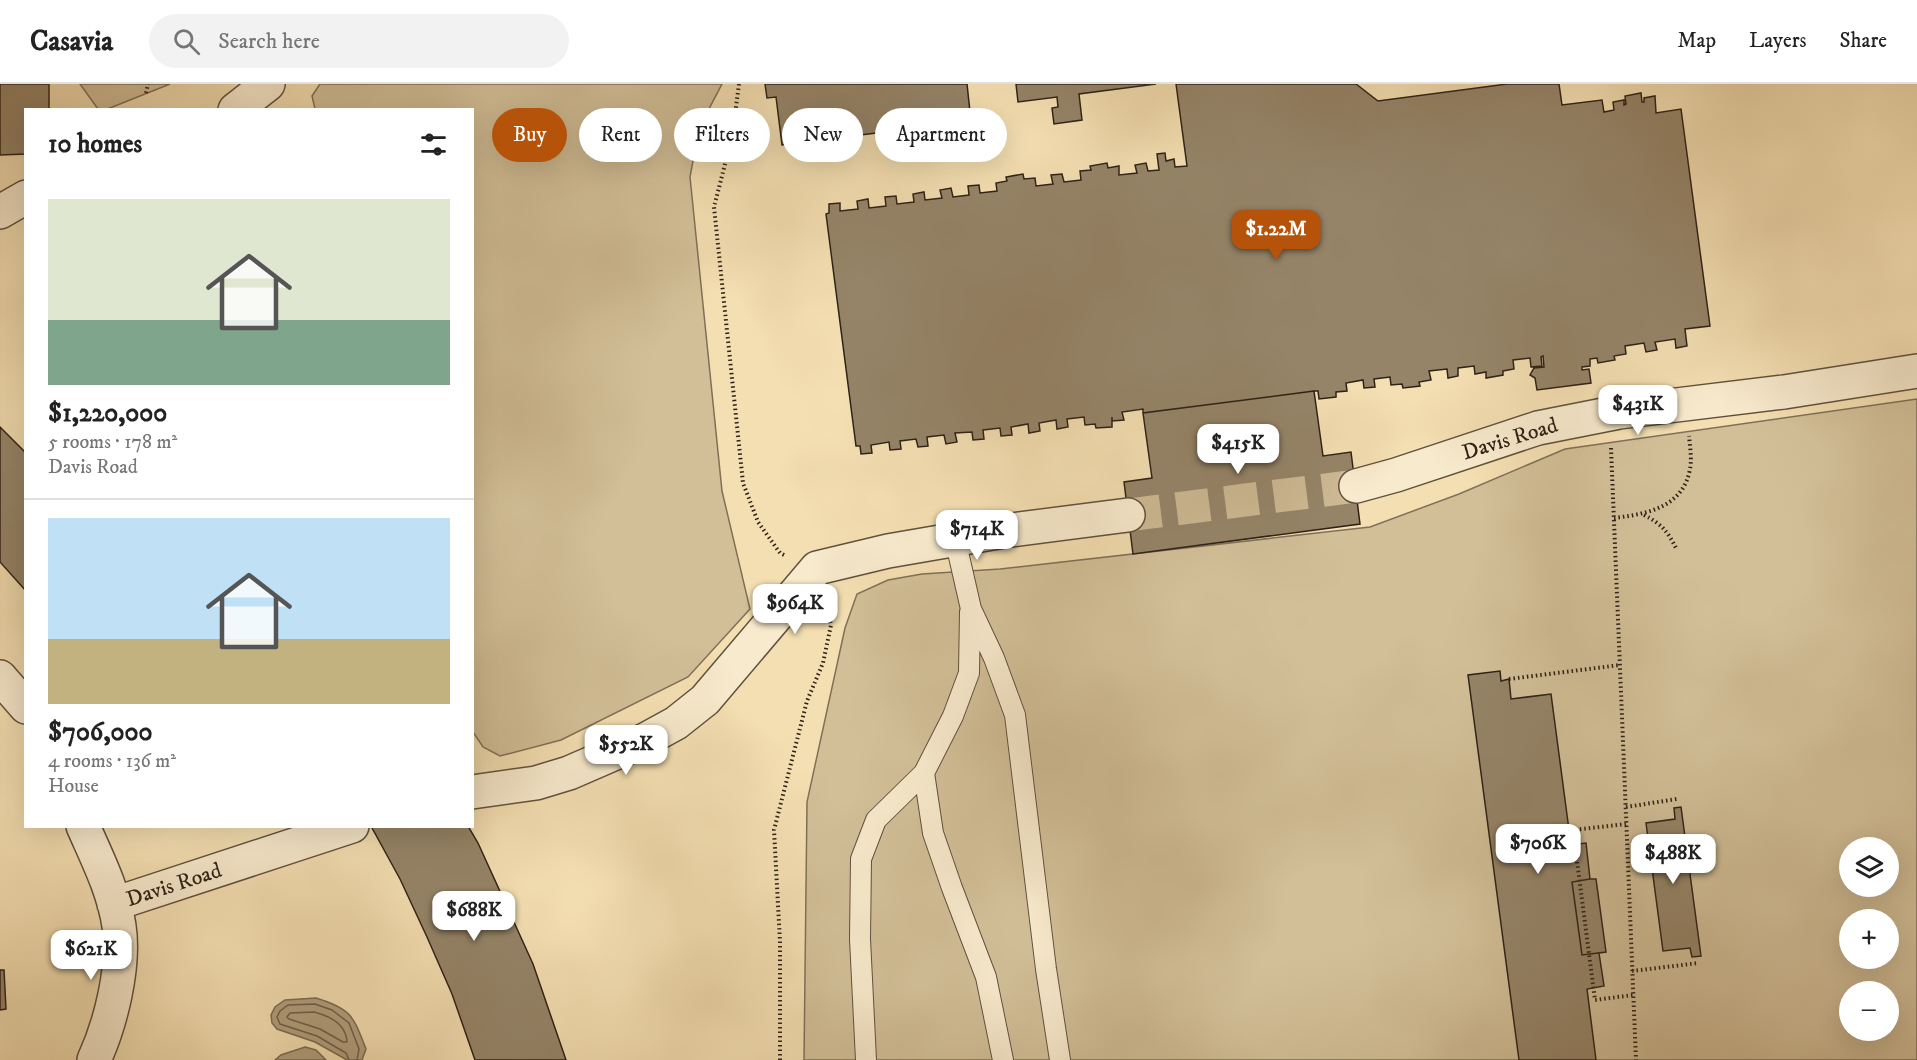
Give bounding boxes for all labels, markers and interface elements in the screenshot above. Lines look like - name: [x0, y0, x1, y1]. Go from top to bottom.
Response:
- search box: [149, 14, 569, 68]
- text: Casavia: [30, 24, 113, 59]
- icon: search: [170, 25, 203, 58]
- text: Search here: [218, 28, 320, 55]
- text: Map: [1677, 28, 1716, 54]
- text: Layers: [1749, 28, 1807, 54]
- text: Share: [1840, 28, 1887, 54]
- chip: Buy: [492, 108, 567, 162]
- chip: Rent: [579, 108, 662, 162]
- chip: Filters: [674, 108, 770, 162]
- chip: New: [782, 108, 863, 162]
- chip: Apartment: [875, 108, 1007, 162]
- text: 10 homes: [48, 128, 142, 161]
- icon: filters: [417, 128, 450, 161]
- pin: $1.22M: [1227, 210, 1325, 261]
- text: $1.22M: [1246, 217, 1306, 242]
- icon: home: [195, 238, 303, 346]
- pin: $431K: [1596, 385, 1680, 436]
- text: $431K: [1612, 392, 1664, 417]
- text: $1,220,000: [48, 397, 167, 430]
- street label: Davis Road: [1459, 412, 1561, 466]
- pin: $415K: [1196, 424, 1280, 475]
- text: 5 rooms · 178 m²: [48, 430, 177, 455]
- text: $415K: [1211, 431, 1265, 456]
- text: Davis Road: [48, 455, 138, 480]
- pin: $714K: [935, 510, 1019, 561]
- text: $714K: [950, 517, 1004, 542]
- icon: home: [195, 557, 303, 665]
- pin: $964K: [753, 584, 837, 635]
- text: $964K: [767, 591, 823, 616]
- text: $706,000: [48, 716, 152, 749]
- pin: $552K: [584, 725, 668, 776]
- text: $552K: [599, 732, 653, 757]
- text: 4 rooms · 136 m²: [48, 749, 176, 774]
- text: House: [48, 774, 99, 799]
- pin: $706K: [1496, 824, 1580, 875]
- text: $706K: [1510, 831, 1566, 856]
- pin: $488K: [1631, 834, 1715, 885]
- map controls: [1839, 837, 1899, 1041]
- button: layers: [1839, 837, 1899, 897]
- text: $488K: [1645, 841, 1701, 866]
- street label: Davis Road: [123, 857, 225, 913]
- pin: $688K: [432, 891, 516, 942]
- text: $688K: [446, 898, 502, 923]
- button: +: [1839, 909, 1899, 969]
- pin: $621K: [49, 930, 133, 981]
- text: $621K: [65, 937, 117, 962]
- button: −: [1839, 981, 1899, 1041]

